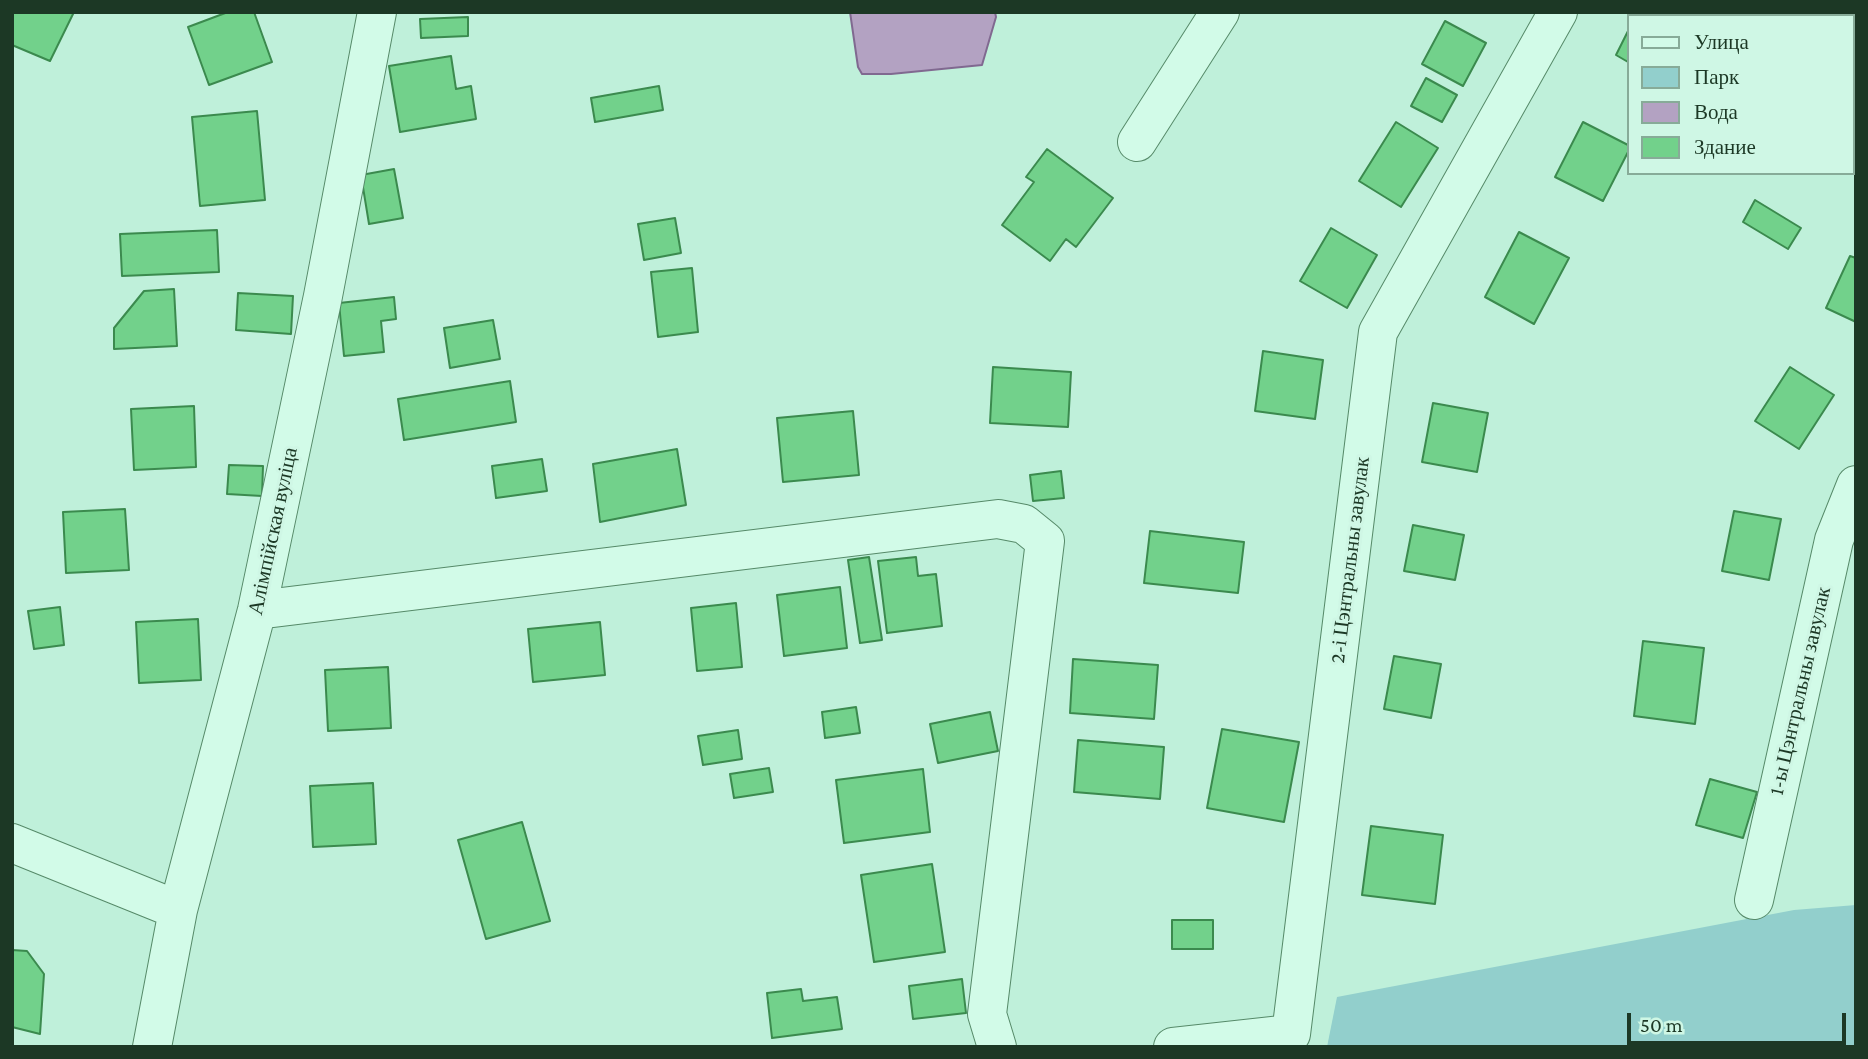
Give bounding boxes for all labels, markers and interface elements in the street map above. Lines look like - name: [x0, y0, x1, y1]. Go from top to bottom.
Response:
- legend: [1626, 14, 1854, 175]
- text: Улица: [1694, 30, 1749, 54]
- text: Парк: [1694, 65, 1739, 89]
- text: Вода: [1694, 100, 1738, 124]
- text: Здание: [1694, 135, 1756, 159]
- street label: Алімпійская вуліца: [243, 445, 303, 617]
- street label: 2-і Цэнтральны завулак: [1325, 455, 1375, 665]
- street label: 1-ы Цэнтральны завулак: [1764, 584, 1836, 798]
- scale bar: [1630, 1000, 1849, 1044]
- text: 50 m: [1640, 1013, 1683, 1037]

